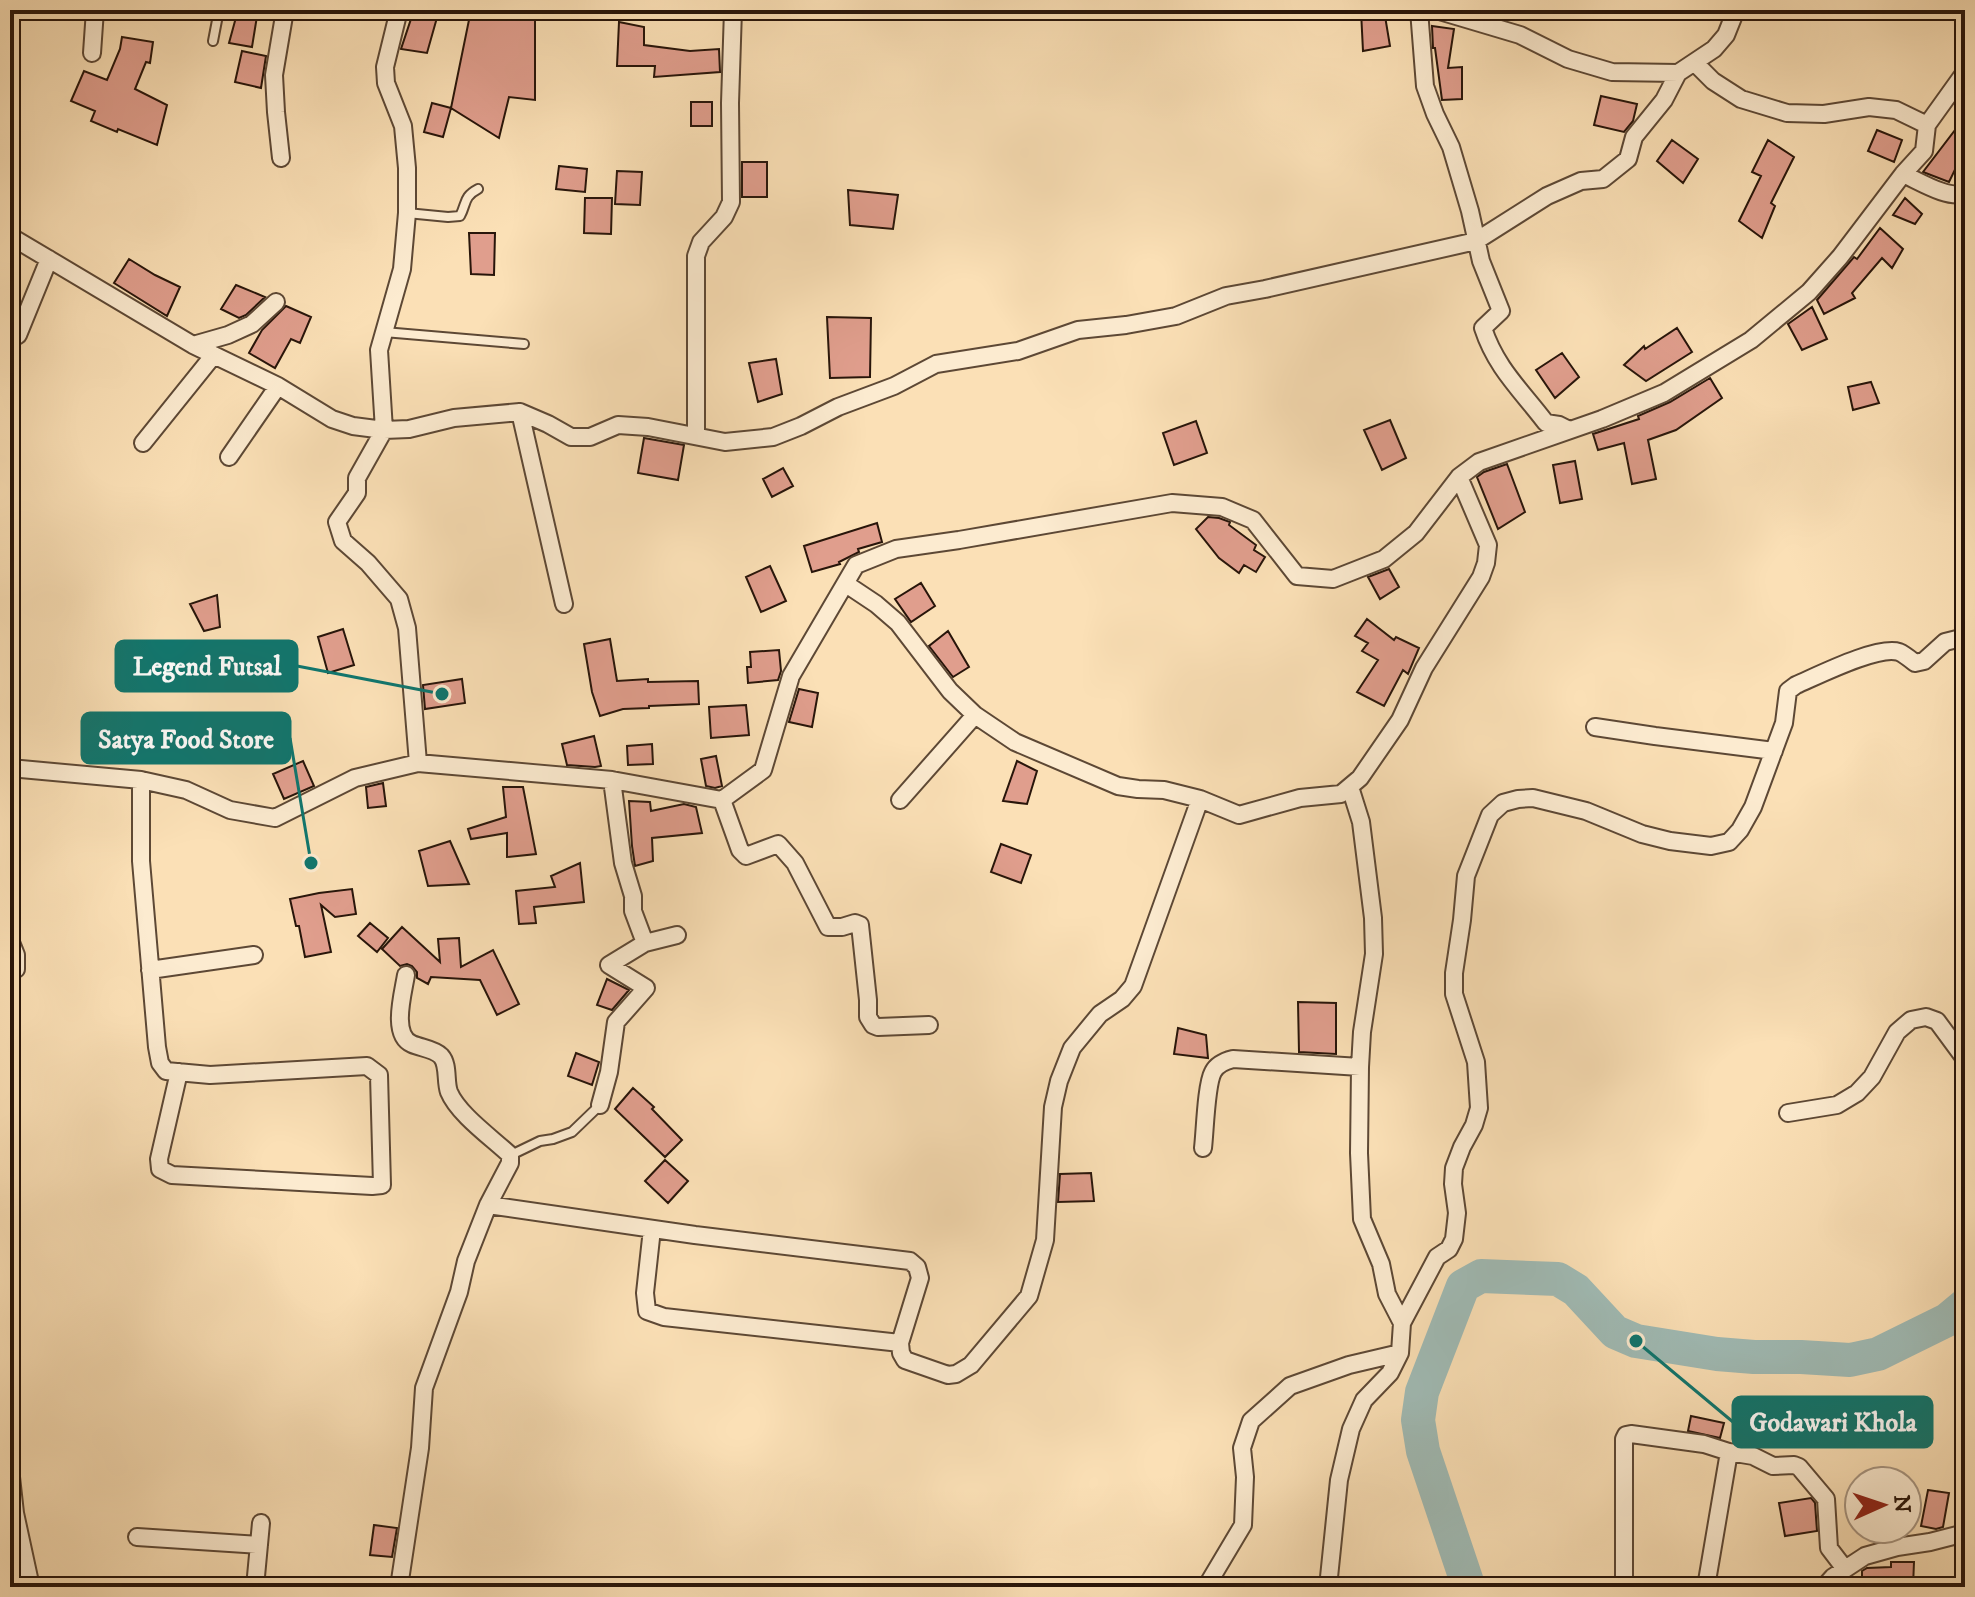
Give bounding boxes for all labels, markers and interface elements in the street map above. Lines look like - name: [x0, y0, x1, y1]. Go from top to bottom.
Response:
- callout: Legend Futsal: [116, 641, 297, 691]
- text: Legend Futsal: [133, 651, 283, 684]
- callout: Satya Food Store: [82, 713, 290, 763]
- text: Satya Food Store: [98, 724, 274, 757]
- callout: Godawari Khola: [1733, 1397, 1932, 1447]
- text: Godawari Khola: [1749, 1407, 1918, 1440]
- north arrow: [1843, 1465, 1923, 1545]
- text: N: [1888, 1494, 1915, 1514]

